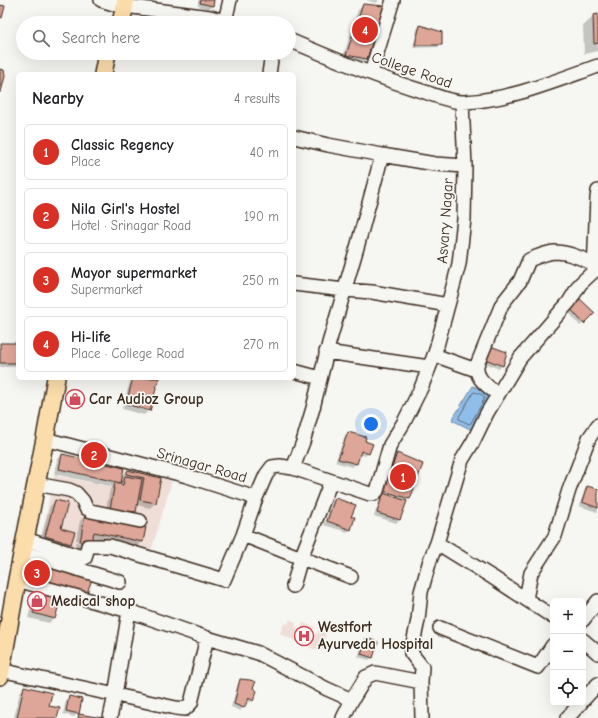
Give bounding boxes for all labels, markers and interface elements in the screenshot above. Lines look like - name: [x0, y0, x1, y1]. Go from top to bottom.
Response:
- pin: 4: [352, 15, 378, 45]
- search box: [16, 16, 296, 60]
- icon: search: [30, 27, 52, 49]
- text: Search here: [62, 29, 140, 47]
- street label: College Road: [369, 48, 455, 92]
- text: Nearby: [32, 89, 83, 108]
- text: 4 results: [234, 91, 280, 106]
- text: Classic Regency: [71, 136, 174, 154]
- text: 1: [43, 145, 49, 160]
- text: 40 m: [250, 145, 279, 160]
- text: Place: [71, 154, 101, 169]
- street label: Asvary Nagar: [433, 178, 457, 264]
- text: Nila Girl's Hostel: [71, 200, 180, 218]
- text: 2: [43, 209, 49, 224]
- text: 190 m: [244, 209, 279, 224]
- text: Hotel · Srinagar Road: [71, 218, 191, 233]
- text: Mayor supermarket: [71, 264, 197, 282]
- text: 3: [43, 273, 49, 288]
- text: 250 m: [242, 273, 279, 288]
- text: Supermarket: [71, 282, 142, 297]
- text: Hi-life: [71, 328, 111, 346]
- text: 4: [43, 337, 49, 352]
- text: 270 m: [243, 337, 279, 352]
- text: Place · College Road: [71, 346, 184, 361]
- shop icon: Car Audioz Group: [64, 388, 86, 410]
- place label: Car Audioz Group: [89, 390, 204, 408]
- your location: [361, 414, 381, 434]
- pin: 2: [81, 440, 107, 470]
- street label: Srinagar Road: [155, 444, 249, 486]
- pin: 1: [390, 462, 416, 492]
- pin: 3: [24, 558, 50, 588]
- shop icon: Medical shop: [26, 590, 48, 612]
- place label: Medical shop: [51, 592, 136, 610]
- map controls: [550, 598, 586, 706]
- button: +: [550, 598, 586, 634]
- place label: Westfort Ayurveda Hospital: [318, 618, 433, 653]
- hospital icon: Westfort Ayurveda Hospital: [293, 625, 315, 647]
- button: −: [550, 634, 586, 670]
- button: locate: [550, 670, 586, 706]

